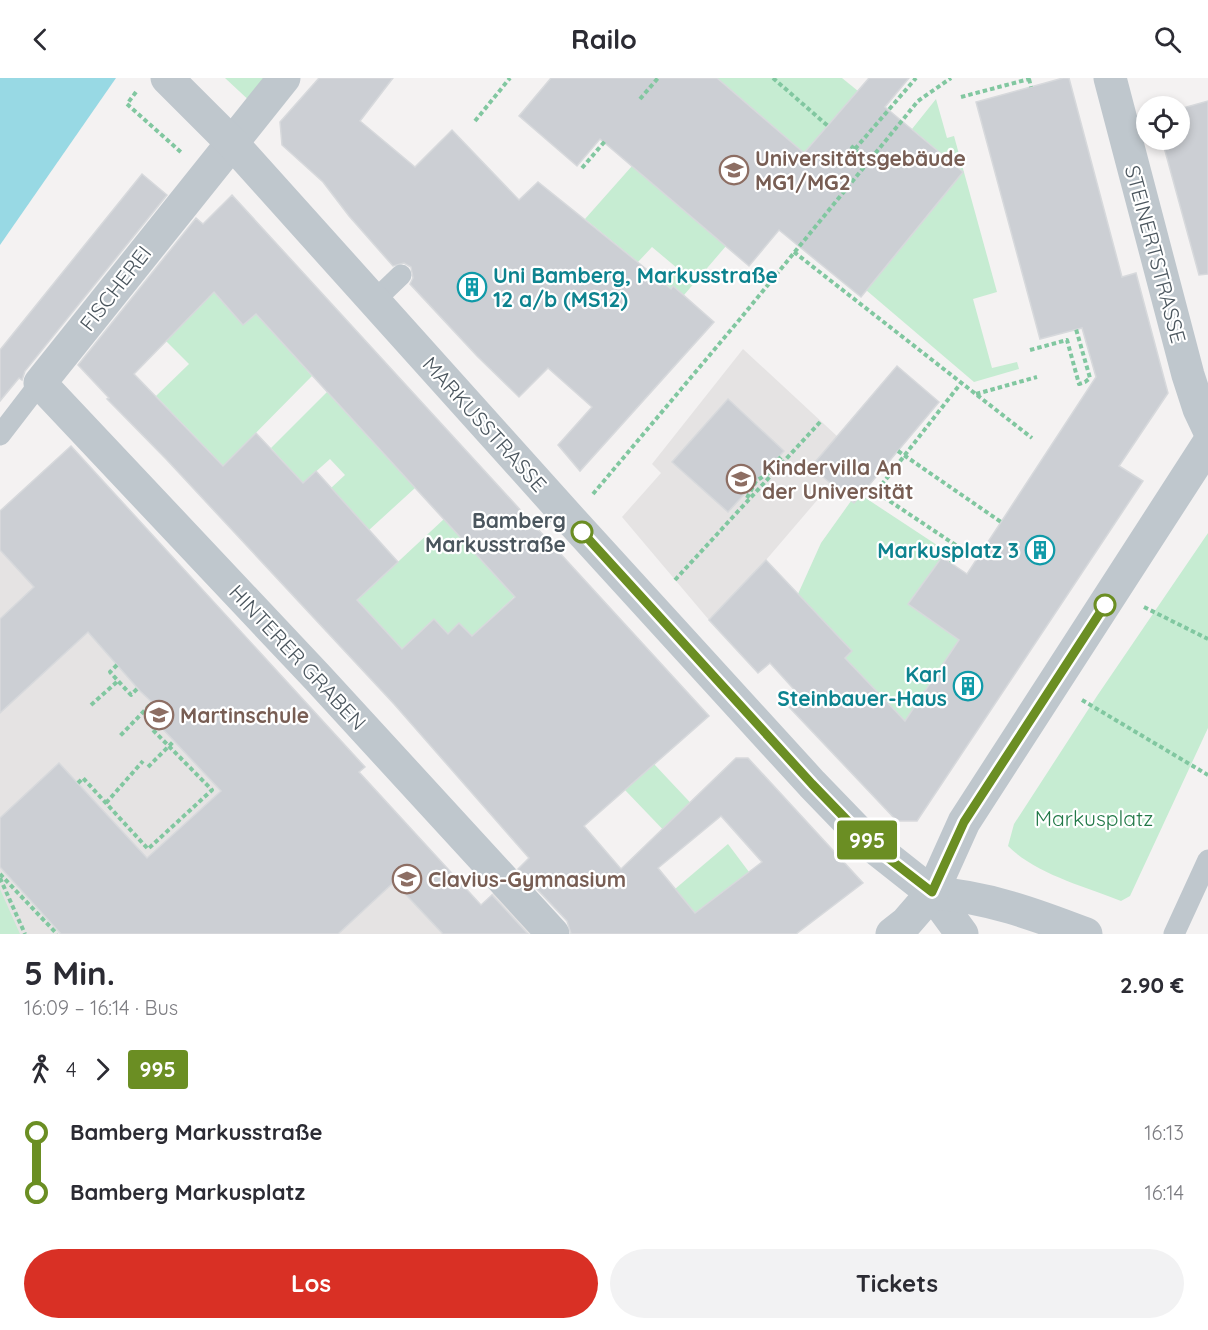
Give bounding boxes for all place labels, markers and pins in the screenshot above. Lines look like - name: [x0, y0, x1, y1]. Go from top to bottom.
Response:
- place label: Universitätsgebäude MG1/MG2: [755, 145, 966, 195]
- school or university icon: Universitätsgebäude MG1/MG2: [718, 154, 750, 186]
- place label: Uni Bamberg, Markusstraße 12 a/b (MS12): [493, 262, 778, 312]
- building icon: Uni Bamberg, Markusstraße 12 a/b (MS12): [456, 271, 488, 303]
- place label: Kindervilla An der Universität: [762, 454, 914, 504]
- school or university icon: Kindervilla An der Universität: [725, 463, 757, 495]
- place label: Bamberg Markusstraße: [425, 507, 566, 557]
- marker: Bamberg Markusstraße: [571, 521, 593, 543]
- building icon: Markusplatz 3: [1024, 534, 1056, 566]
- place label: Markusplatz 3: [877, 537, 1019, 563]
- unlabelled marker: [1094, 594, 1116, 616]
- place label: Karl Steinbauer-Haus: [777, 661, 947, 711]
- building icon: Karl Steinbauer-Haus: [952, 670, 984, 702]
- school or university icon: Martinschule: [143, 699, 175, 731]
- place label: Martinschule: [180, 702, 309, 728]
- school or university icon: Clavius-Gymnasium: [391, 863, 423, 895]
- place label: Clavius-Gymnasium: [428, 866, 626, 892]

